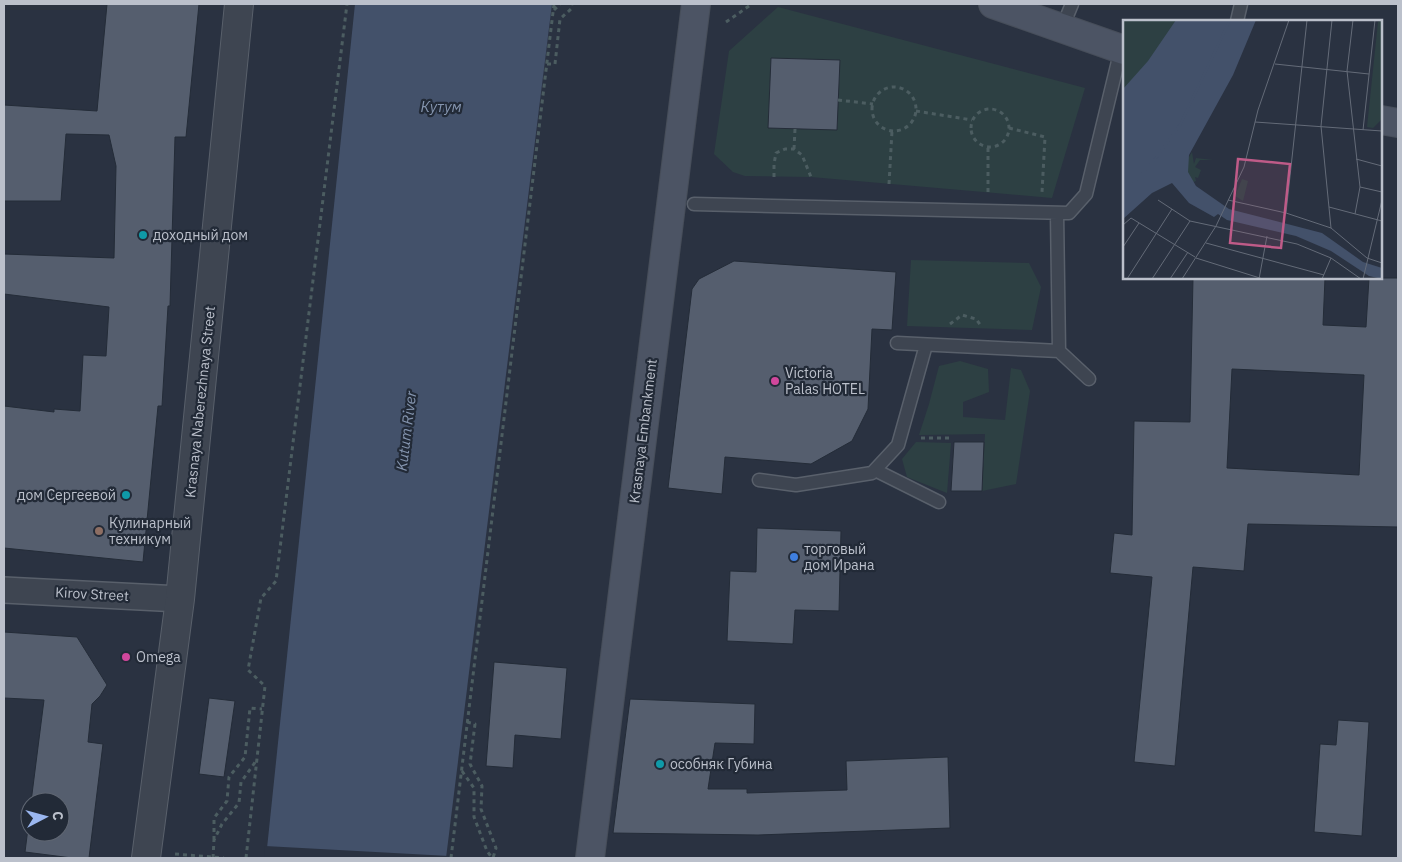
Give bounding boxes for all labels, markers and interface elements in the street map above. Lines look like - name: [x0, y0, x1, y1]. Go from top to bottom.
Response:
- inset map: [1123, 20, 1382, 279]
- water label: Кутум: [420, 97, 462, 116]
- place label: доходный дом: [153, 226, 248, 244]
- marker: доходный дом: [137, 229, 149, 241]
- street label: Krasnaya Naberezhnaya Street: [181, 305, 219, 499]
- street label: Krasnaya Embankment: [625, 358, 661, 504]
- place label: Victoria Palas HOTEL: [785, 364, 865, 398]
- marker: Victoria Palas HOTEL: [769, 375, 781, 387]
- water label: Kutum River: [392, 389, 420, 472]
- place label: дом Сергеевой: [17, 486, 116, 504]
- marker: дом Сергеевой: [120, 489, 132, 501]
- place label: Кулинарный техникум: [109, 514, 191, 548]
- marker: Кулинарный техникум: [93, 525, 105, 537]
- place label: торговый дом Ирана: [804, 540, 875, 574]
- marker: торговый дом Ирана: [788, 551, 800, 563]
- street label: Kirov Street: [55, 583, 129, 605]
- place label: Omega: [136, 648, 181, 666]
- marker: Omega: [120, 651, 132, 663]
- place label: особняк Губина: [670, 755, 773, 773]
- marker: особняк Губина: [654, 758, 666, 770]
- north arrow: [20, 792, 70, 842]
- text: С: [49, 810, 67, 821]

